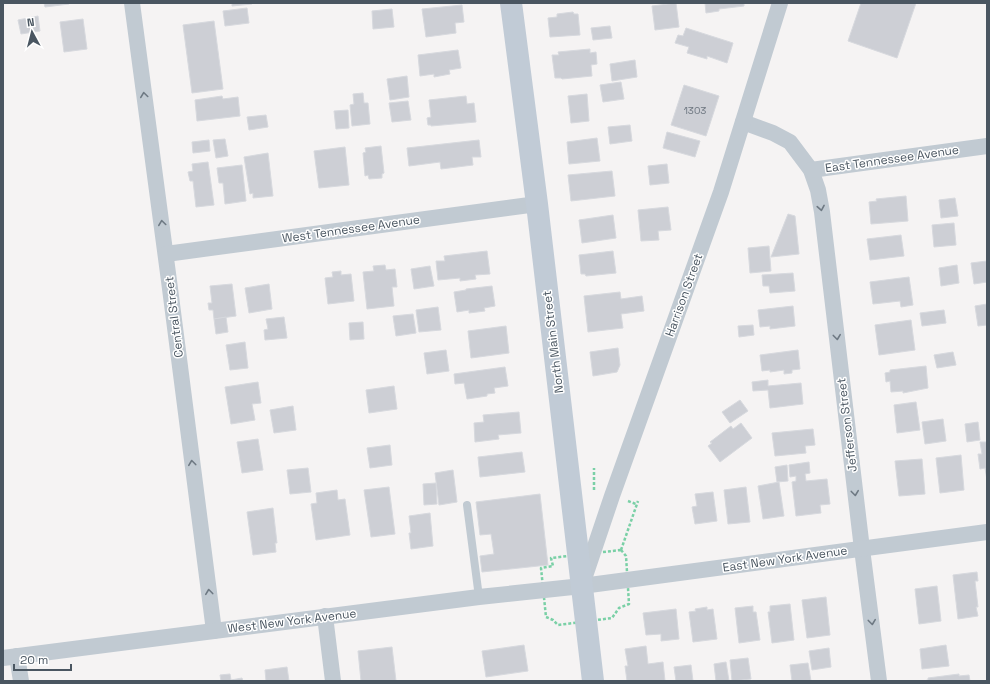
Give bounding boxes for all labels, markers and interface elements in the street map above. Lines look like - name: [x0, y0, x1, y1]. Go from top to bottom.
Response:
- north arrow: [12, 12, 52, 52]
- text: N: [26, 15, 35, 29]
- one-way arrow: [140, 92, 149, 98]
- house number: 1303: [684, 104, 706, 117]
- street label: East Tennessee Avenue: [824, 142, 960, 176]
- one-way arrow: [816, 204, 825, 211]
- street label: West Tennessee Avenue: [281, 211, 421, 247]
- one-way arrow: [158, 220, 167, 227]
- street label: Harrison Street: [661, 251, 707, 339]
- street label: Central Street: [161, 276, 187, 358]
- street label: North Main Street: [539, 290, 567, 394]
- one-way arrow: [832, 333, 841, 340]
- street label: Jefferson Street: [833, 377, 861, 473]
- one-way arrow: [188, 460, 197, 467]
- one-way arrow: [851, 490, 860, 496]
- street label: East New York Avenue: [722, 542, 848, 576]
- one-way arrow: [205, 589, 214, 595]
- street label: West New York Avenue: [227, 605, 357, 637]
- one-way arrow: [867, 619, 876, 625]
- scale bar: [14, 646, 71, 672]
- text: 20 m: [20, 652, 48, 668]

